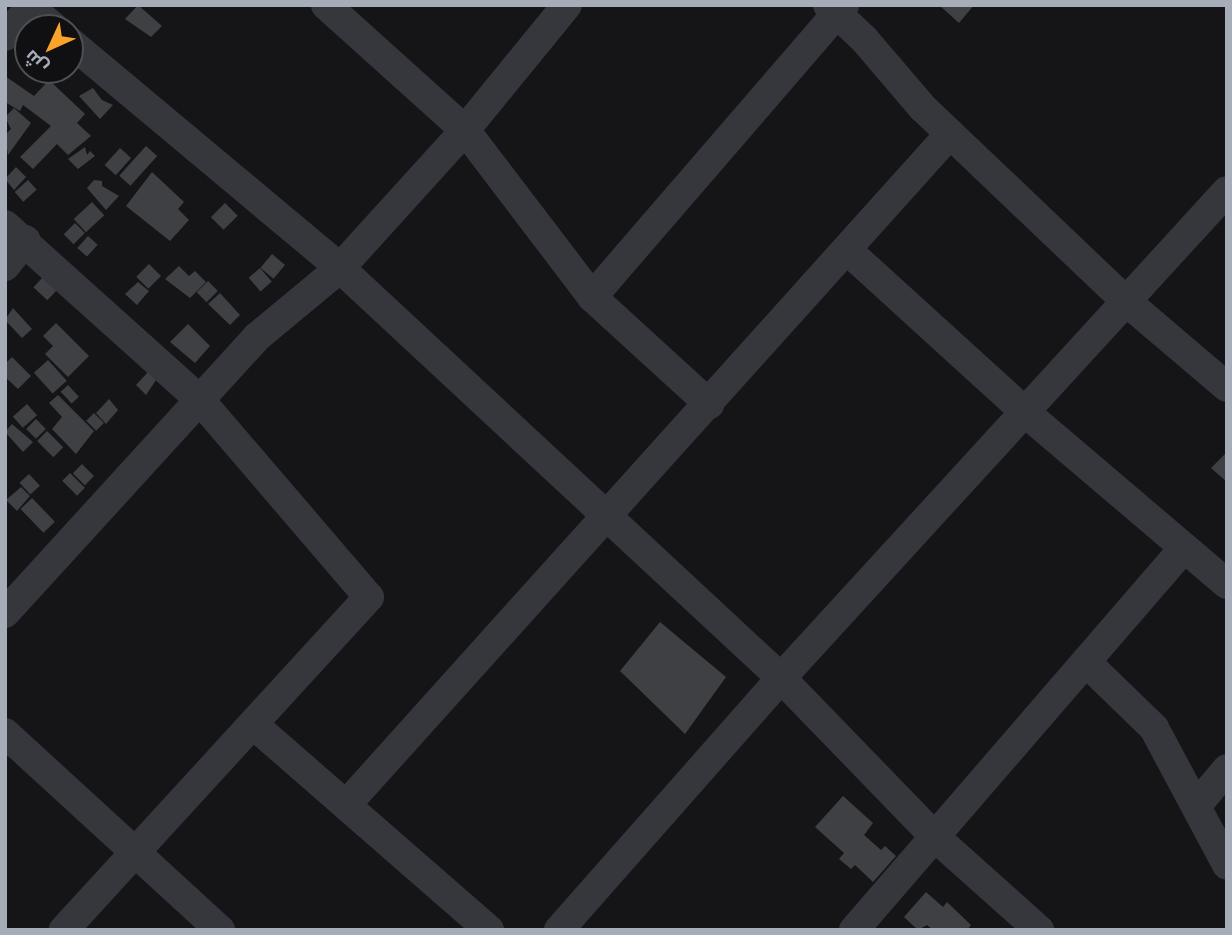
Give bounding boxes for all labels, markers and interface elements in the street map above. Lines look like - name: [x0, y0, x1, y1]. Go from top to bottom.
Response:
- north arrow: [14, 14, 84, 84]
- text: ش: [18, 45, 53, 80]

